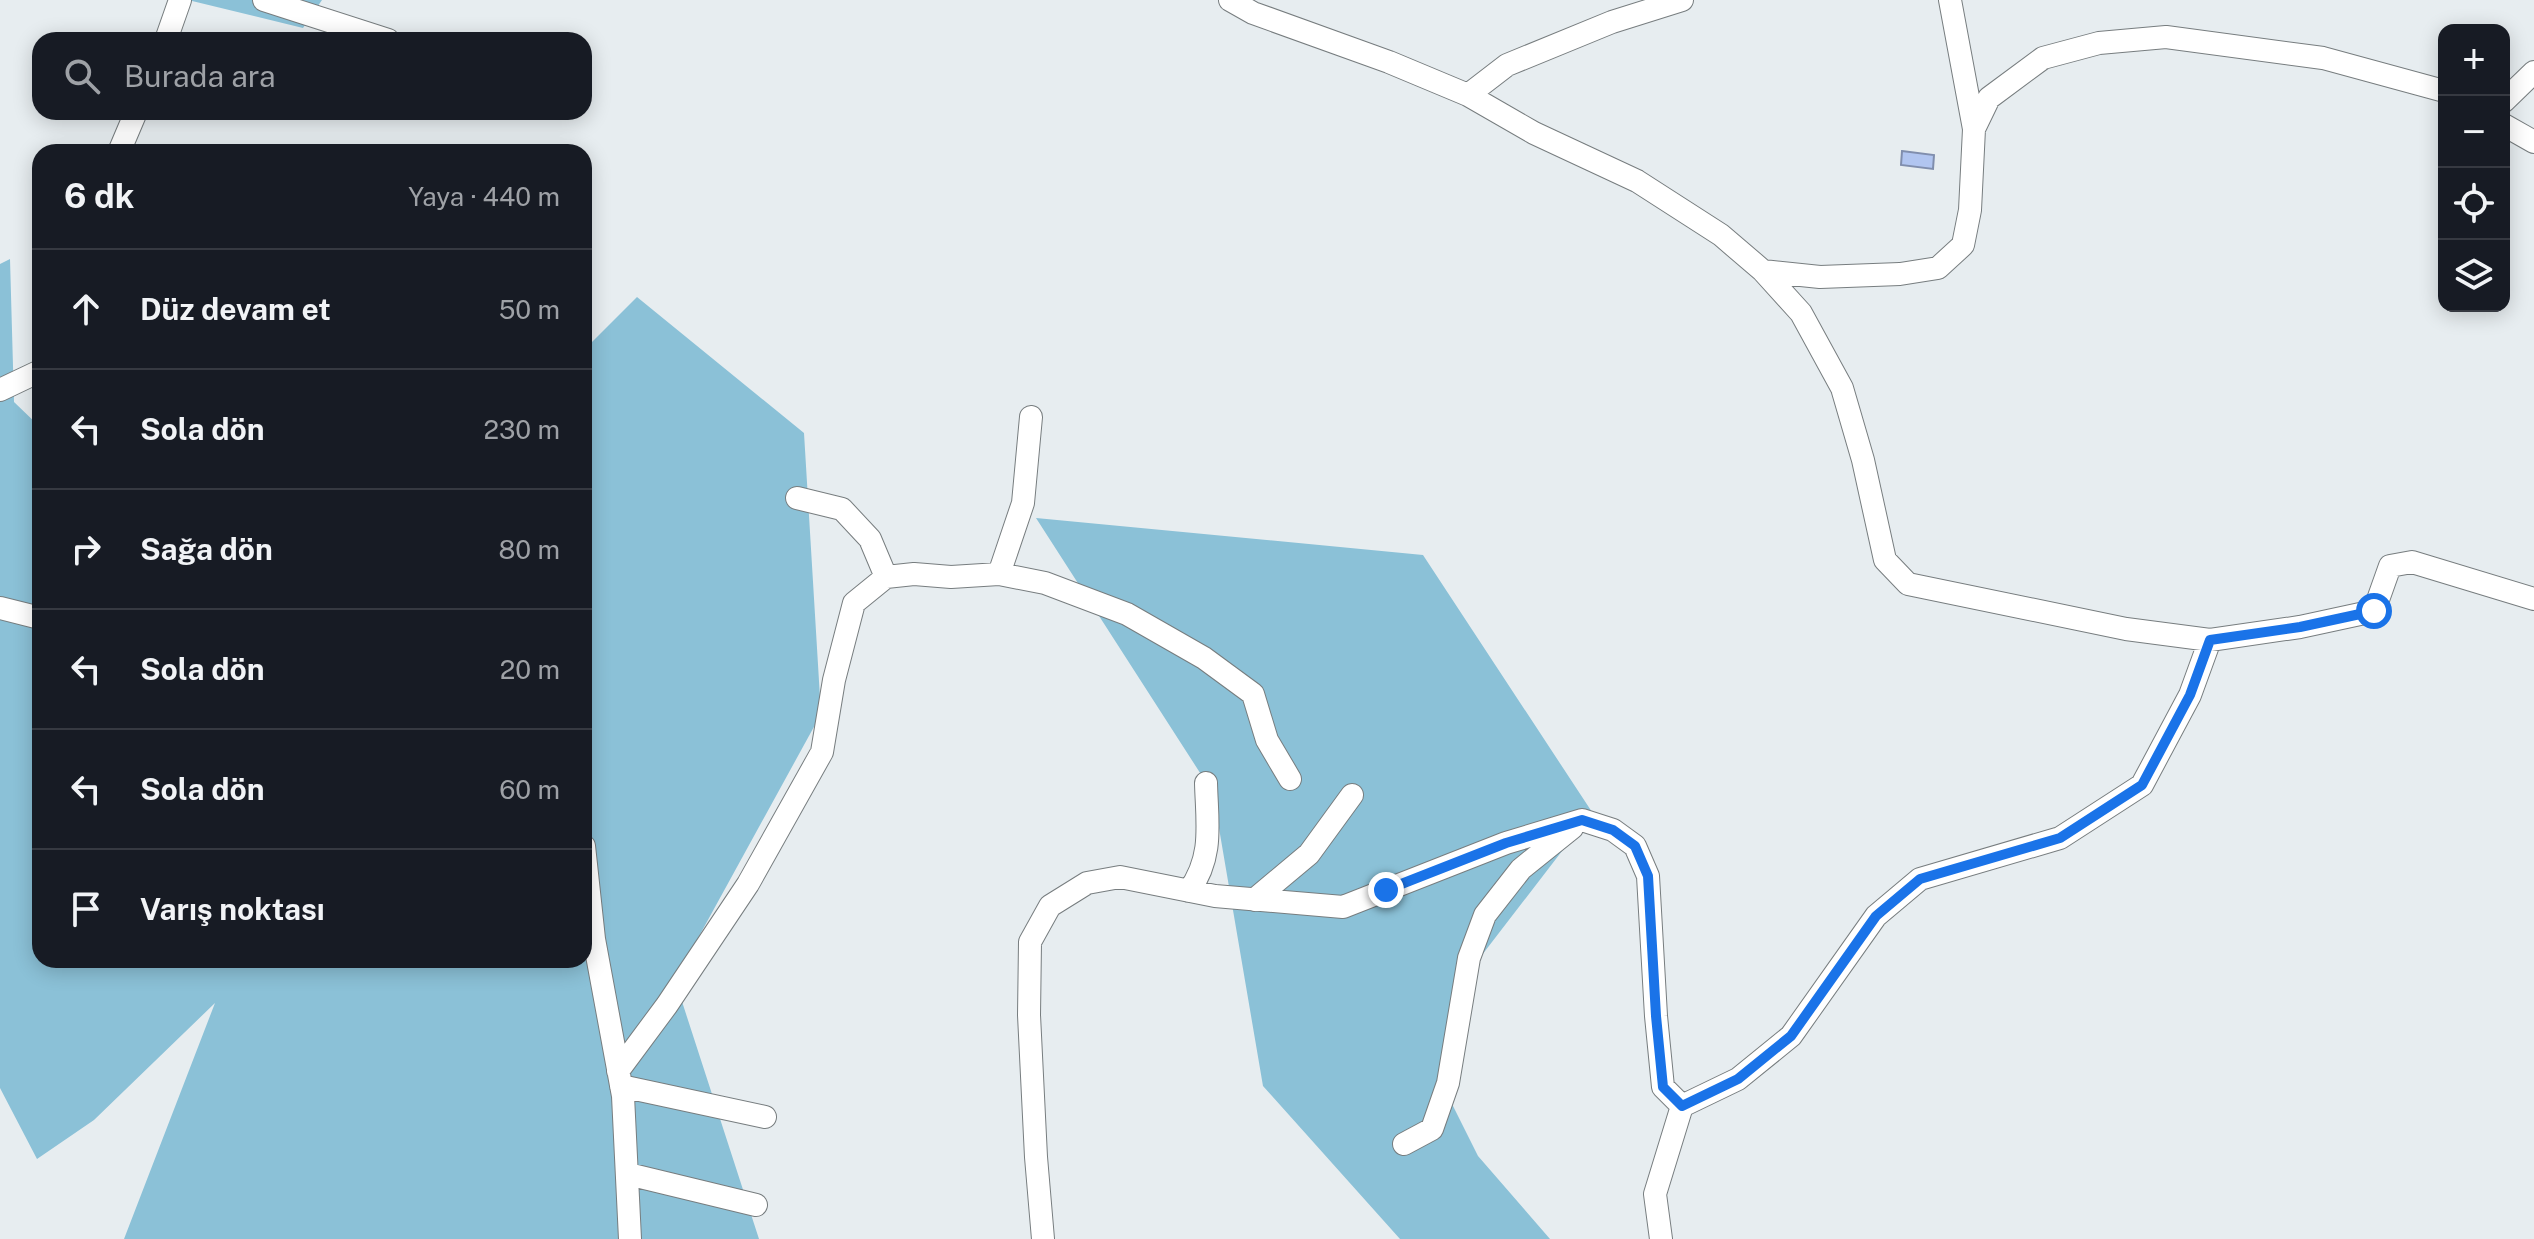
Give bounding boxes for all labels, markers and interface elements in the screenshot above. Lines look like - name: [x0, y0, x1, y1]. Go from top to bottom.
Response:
- map controls: [2438, 24, 2510, 312]
- button: +: [2438, 24, 2510, 96]
- search box: [32, 32, 592, 120]
- icon: search: [60, 54, 104, 98]
- text: Burada ara: [124, 58, 276, 94]
- button: −: [2438, 96, 2510, 168]
- button: locate: [2438, 168, 2510, 240]
- text: 6 dk: [64, 176, 134, 216]
- text: Yaya · 440 m: [408, 181, 560, 212]
- button: layers: [2438, 240, 2510, 312]
- icon: ahead: [64, 287, 108, 331]
- text: Düz devam et: [140, 291, 331, 327]
- text: 50 m: [499, 294, 560, 325]
- icon: left: [64, 407, 108, 451]
- text: Sola dön: [140, 411, 264, 447]
- text: 230 m: [484, 414, 560, 445]
- icon: right: [64, 527, 108, 571]
- text: Sağa dön: [140, 531, 273, 567]
- text: 80 m: [499, 534, 560, 565]
- route start: [2356, 593, 2392, 629]
- icon: left: [64, 647, 108, 691]
- text: Sola dön: [140, 651, 264, 687]
- text: 20 m: [500, 654, 560, 685]
- icon: left: [64, 767, 108, 811]
- text: Sola dön: [140, 771, 264, 807]
- text: 60 m: [499, 774, 560, 805]
- route end: [1368, 872, 1404, 908]
- icon: arrive: [64, 887, 108, 931]
- text: Varış noktası: [140, 891, 325, 927]

